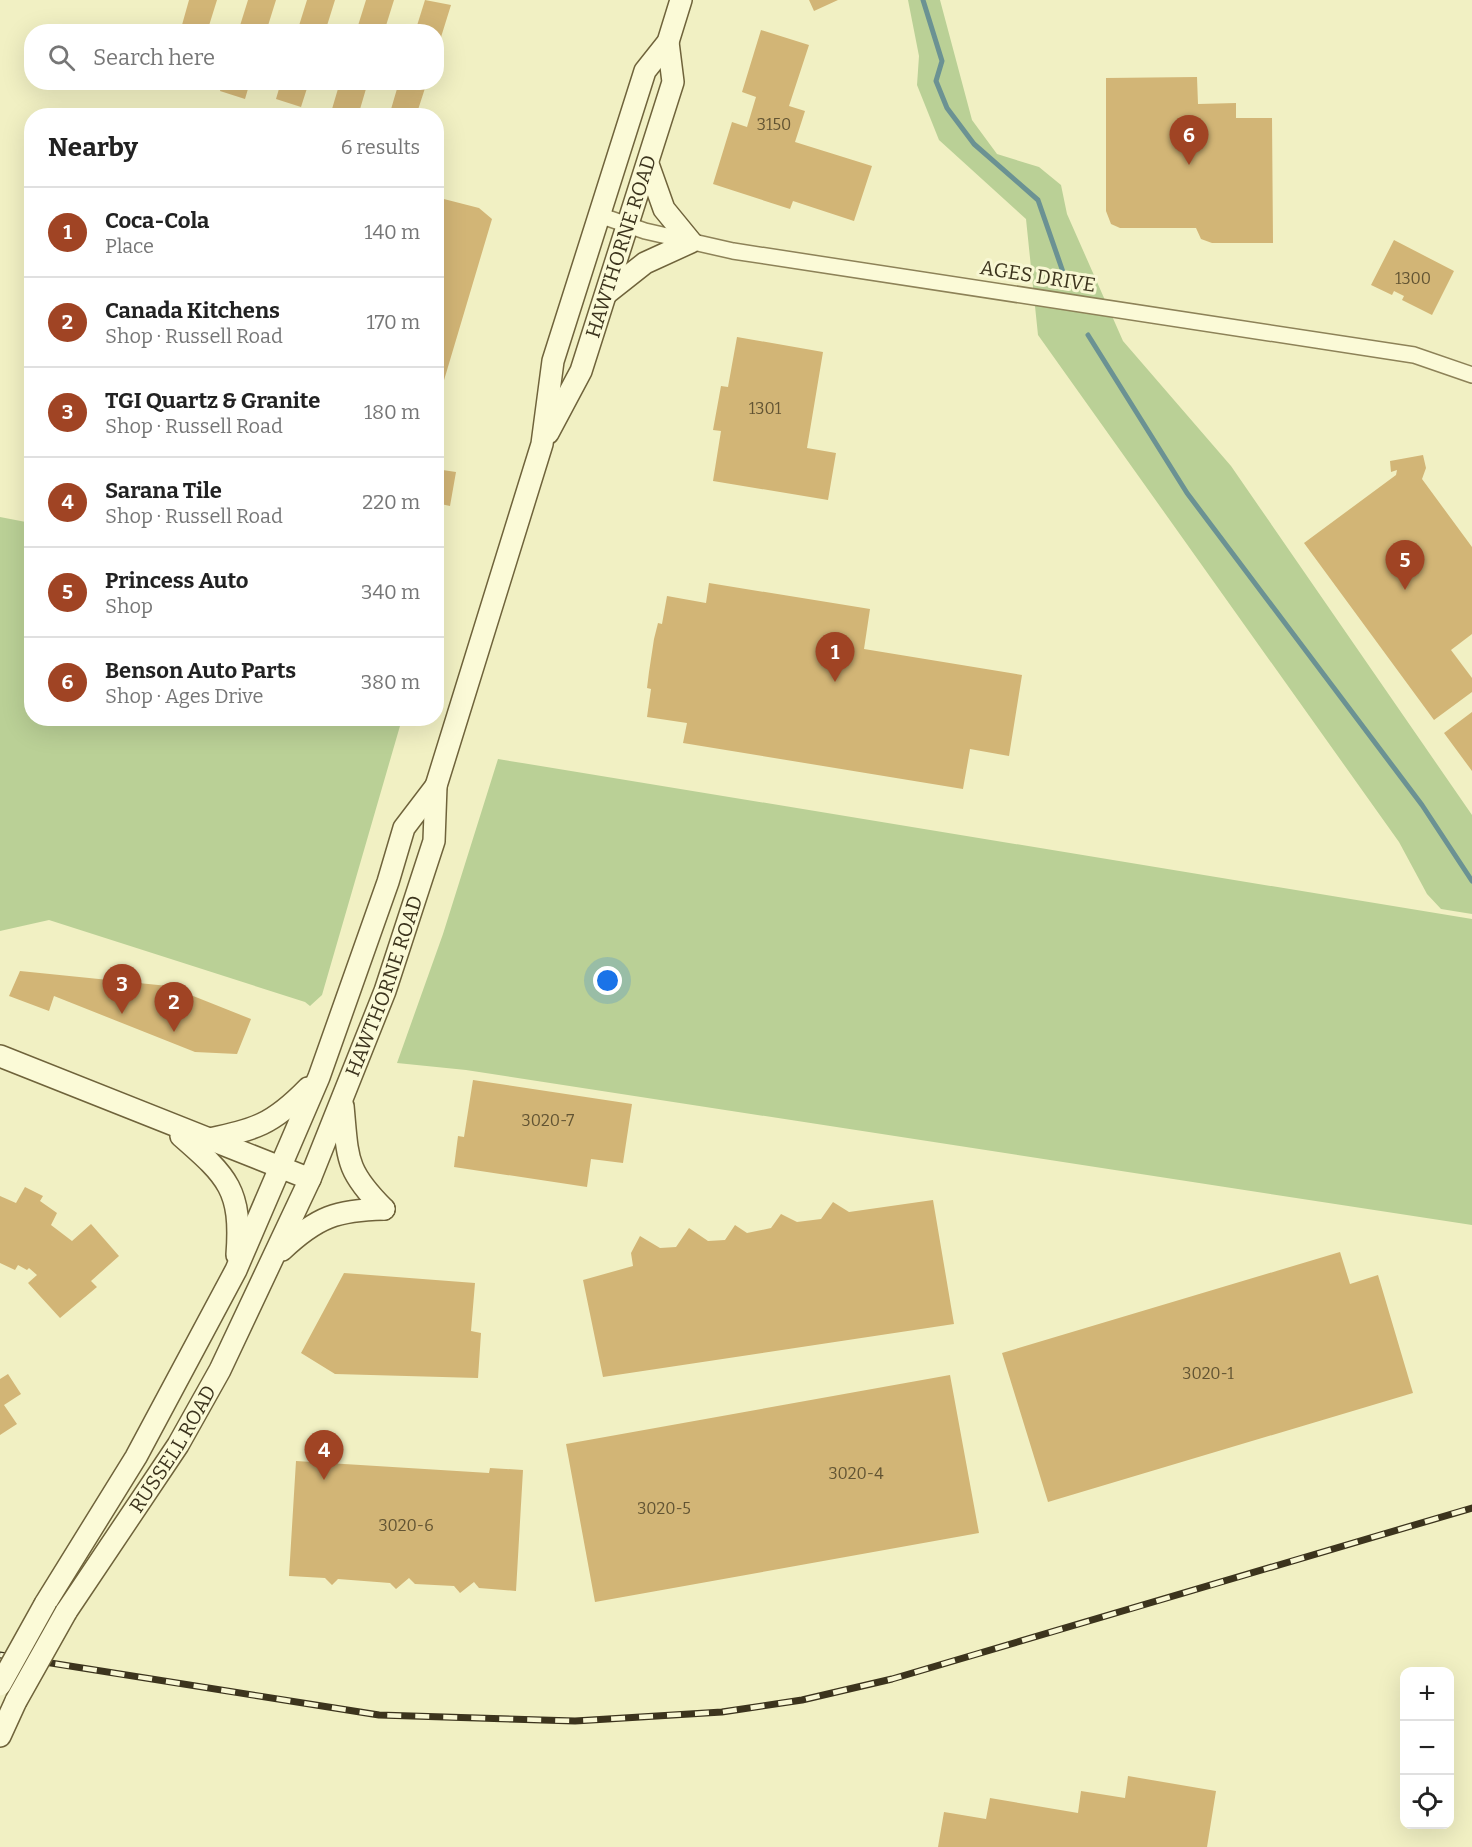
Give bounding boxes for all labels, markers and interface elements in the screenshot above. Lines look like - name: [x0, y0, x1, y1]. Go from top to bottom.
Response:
- search box: [24, 24, 444, 90]
- icon: search: [45, 41, 78, 74]
- text: Search here: [93, 44, 215, 71]
- house number: 3150: [757, 115, 791, 134]
- pin: 6: [1170, 116, 1208, 165]
- text: Nearby: [48, 132, 138, 163]
- text: 6 results: [341, 135, 420, 159]
- street label: HAWTHORNE ROAD: [580, 152, 661, 341]
- text: Coca-Cola: [105, 207, 209, 234]
- text: 1: [63, 220, 72, 244]
- text: 140 m: [364, 220, 420, 244]
- text: Place: [105, 234, 154, 258]
- street label: AGES DRIVE: [979, 255, 1097, 297]
- house number: 1300: [1395, 269, 1431, 288]
- text: Canada Kitchens: [105, 297, 280, 324]
- text: 2: [62, 310, 73, 334]
- text: 170 m: [367, 310, 420, 334]
- text: Shop · Russell Road: [105, 324, 283, 348]
- text: TGI Quartz & Granite: [105, 387, 320, 414]
- house number: 1301: [749, 399, 782, 418]
- text: 3: [62, 400, 73, 424]
- text: 180 m: [364, 400, 420, 424]
- text: Shop · Russell Road: [105, 414, 283, 438]
- text: Sarana Tile: [105, 477, 222, 504]
- text: 4: [61, 490, 74, 514]
- text: 220 m: [362, 490, 420, 514]
- text: Shop · Russell Road: [105, 504, 283, 528]
- pin: 5: [1386, 540, 1424, 590]
- text: Princess Auto: [105, 567, 248, 594]
- text: 5: [62, 580, 73, 604]
- text: 340 m: [361, 580, 420, 604]
- text: Shop: [105, 594, 153, 618]
- pin: 1: [816, 632, 854, 682]
- text: Benson Auto Parts: [105, 657, 296, 684]
- text: 6: [62, 670, 73, 694]
- text: 380 m: [361, 670, 420, 694]
- text: Shop · Ages Drive: [105, 684, 263, 708]
- street label: HAWTHORNE ROAD: [340, 892, 427, 1080]
- pin: 3: [102, 964, 142, 1014]
- your location: [593, 966, 622, 995]
- pin: 2: [154, 982, 194, 1032]
- house number: 3020-7: [522, 1111, 574, 1130]
- house number: 3020-1: [1182, 1364, 1234, 1383]
- street label: RUSSELL ROAD: [124, 1381, 221, 1517]
- pin: 4: [304, 1430, 344, 1480]
- house number: 3020-4: [828, 1464, 884, 1483]
- house number: 3020-5: [637, 1499, 691, 1518]
- house number: 3020-6: [378, 1516, 434, 1535]
- map controls: [1400, 1667, 1454, 1829]
- button: +: [1400, 1667, 1454, 1721]
- button: −: [1400, 1721, 1454, 1775]
- button: locate: [1400, 1775, 1454, 1829]

